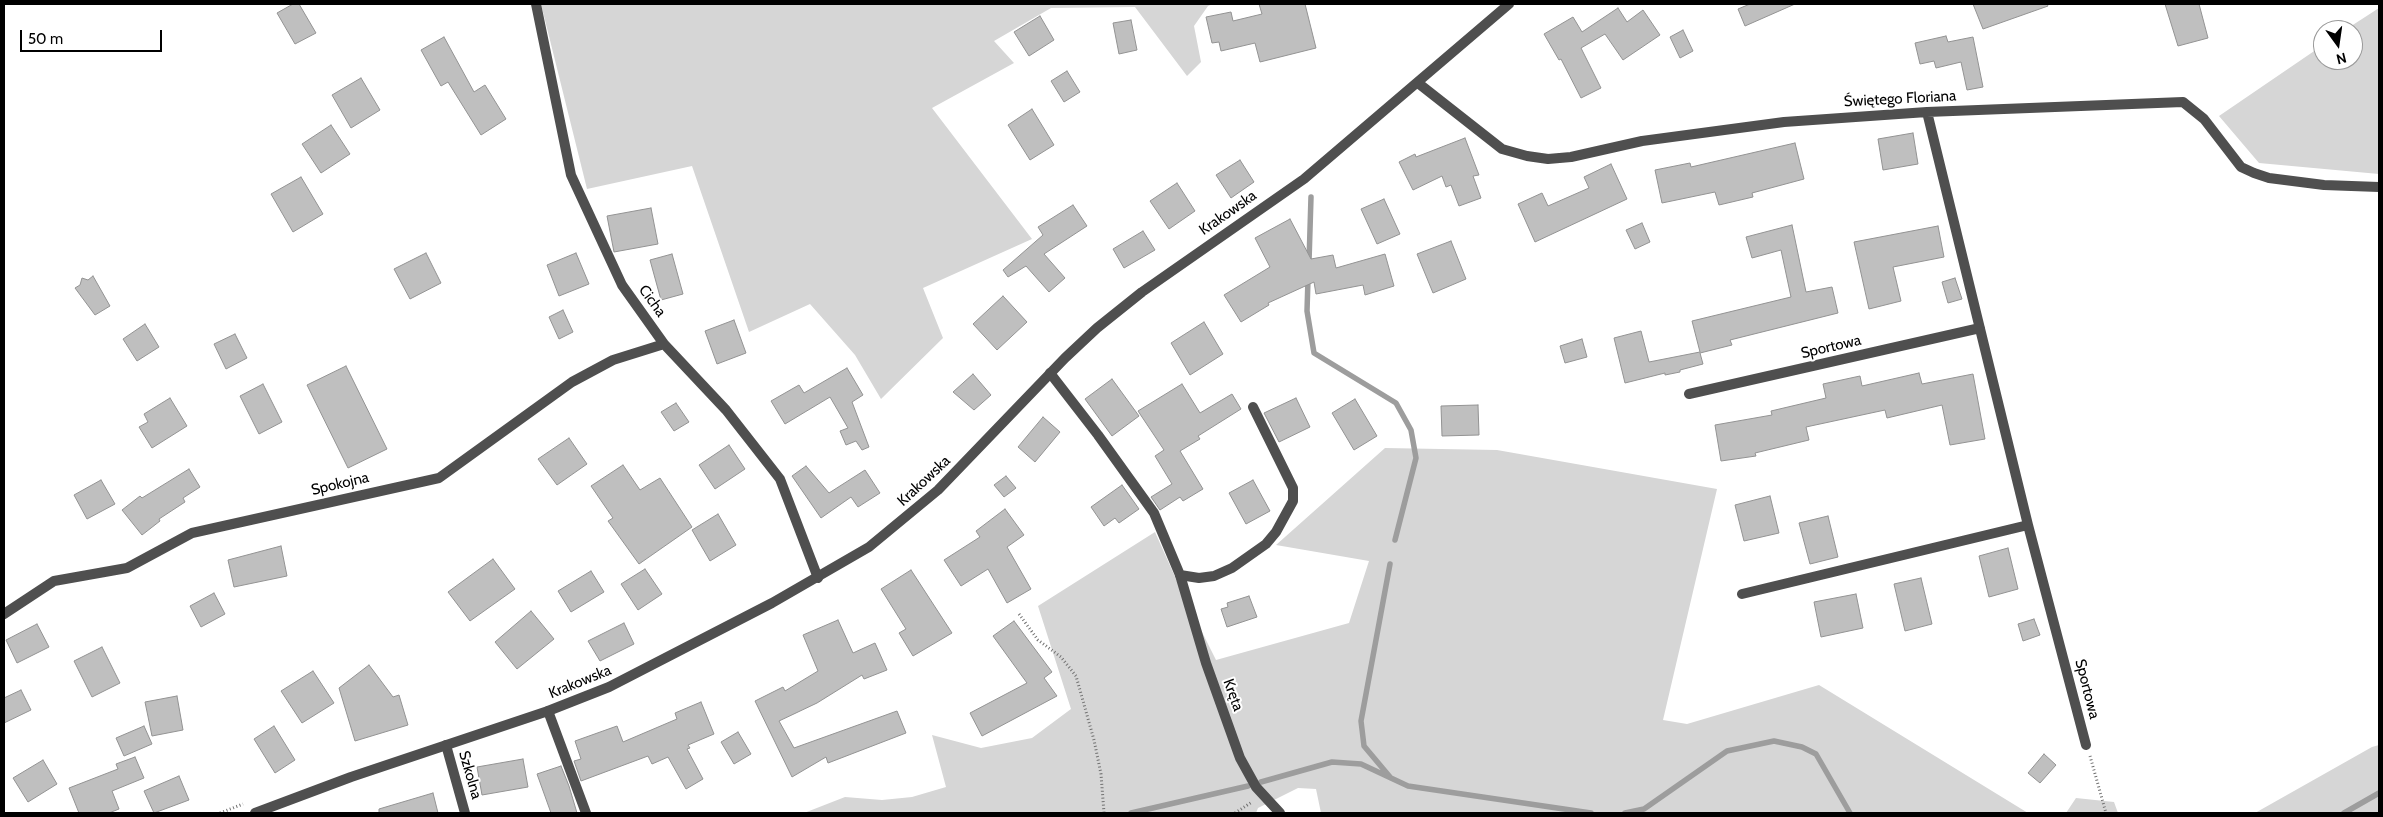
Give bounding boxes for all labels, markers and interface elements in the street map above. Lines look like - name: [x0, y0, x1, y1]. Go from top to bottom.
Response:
- scale bar: [22, 20, 165, 52]
- north arrow: [2313, 20, 2363, 70]
- text: 50 m: [28, 30, 63, 48]
- text: N: [2334, 49, 2348, 69]
- street label: Świętego Floriana: [1843, 87, 1957, 111]
- street label: Krakowska: [1196, 187, 1260, 239]
- street label: Cicha: [634, 282, 670, 320]
- street label: Sportowa: [1799, 331, 1863, 363]
- street label: Krakowska: [894, 452, 954, 510]
- street label: Spokojna: [309, 469, 371, 499]
- street label: Sportowa: [2071, 657, 2103, 721]
- street label: Krakowska: [546, 661, 614, 703]
- street label: Kręta: [1219, 676, 1247, 714]
- street label: Szkolna: [455, 749, 485, 801]

